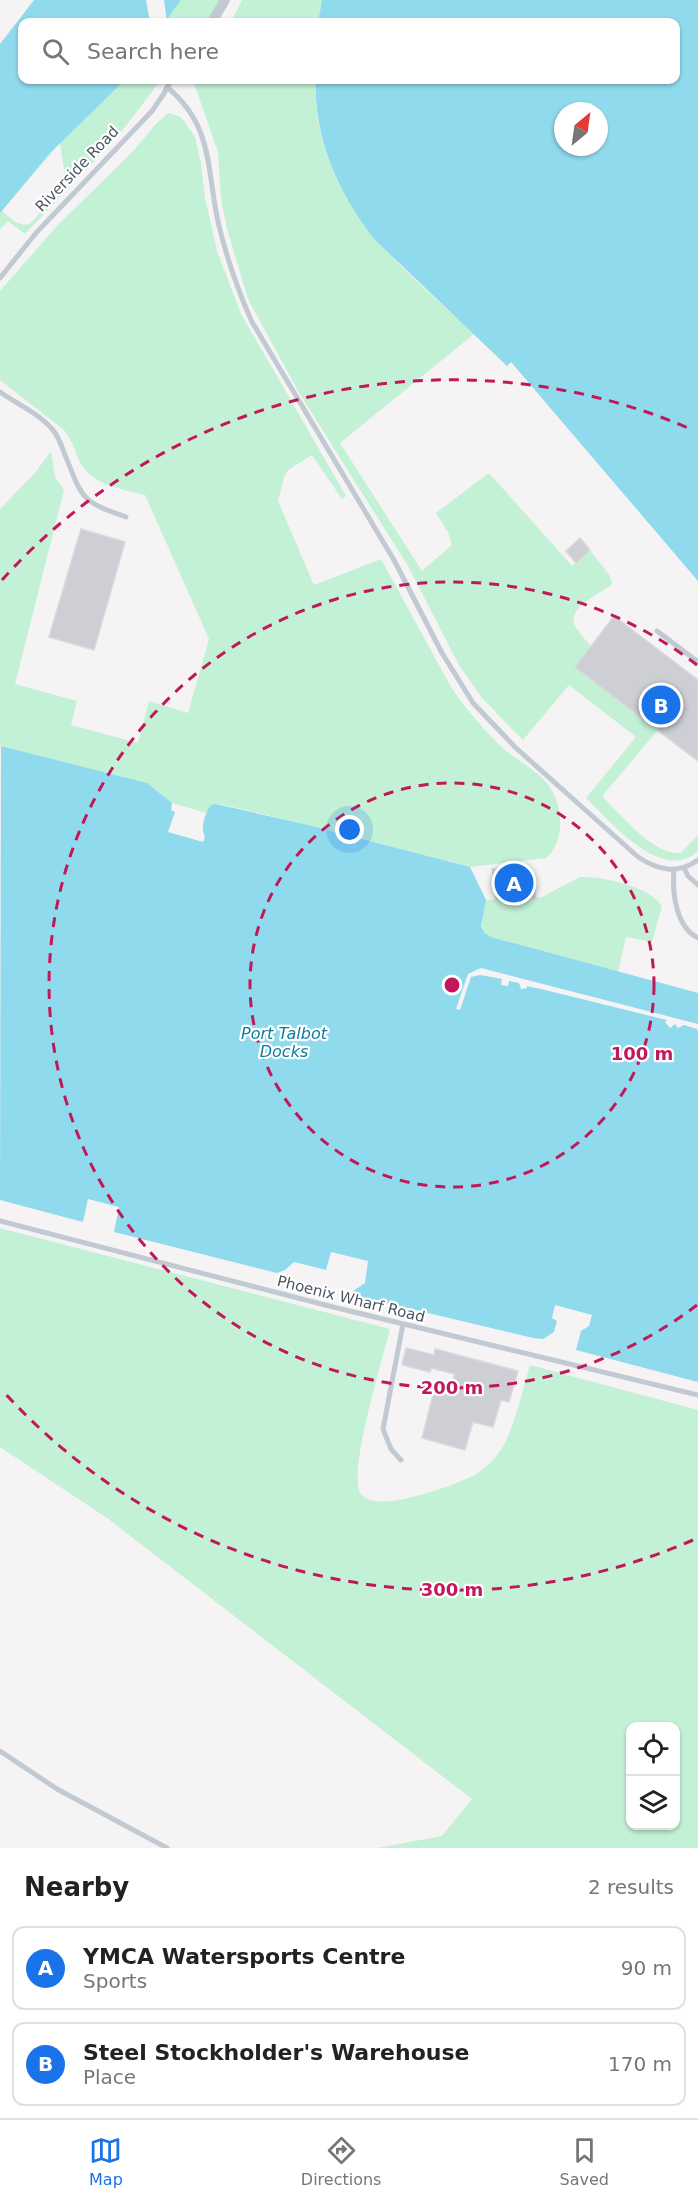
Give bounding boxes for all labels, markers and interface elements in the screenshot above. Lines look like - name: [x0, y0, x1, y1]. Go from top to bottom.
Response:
- search box: [18, 18, 680, 84]
- icon: search: [39, 35, 72, 68]
- text: Search here: [87, 39, 219, 64]
- north arrow: [554, 102, 608, 156]
- street label: Riverside Road: [32, 122, 122, 216]
- pin: B: [642, 682, 680, 728]
- your location: [335, 815, 364, 844]
- pin: A: [494, 860, 534, 906]
- centre of rings: [442, 975, 462, 995]
- water label: Port Talbot Docks: [241, 1024, 328, 1061]
- text: 100 m: [611, 1043, 673, 1064]
- street label: Phoenix Wharf Road: [275, 1272, 427, 1326]
- text: 200 m: [421, 1377, 483, 1398]
- text: 300 m: [421, 1579, 483, 1600]
- map controls: [626, 1722, 680, 1830]
- button: locate: [626, 1722, 680, 1776]
- button: layers: [626, 1776, 680, 1830]
- text: Nearby: [24, 1872, 129, 1902]
- text: 2 results: [588, 1875, 674, 1899]
- text: YMCA Watersports Centre: [83, 1944, 405, 1969]
- text: A: [38, 1956, 53, 1980]
- text: 90 m: [621, 1956, 672, 1980]
- text: Sports: [83, 1969, 147, 1993]
- text: Steel Stockholder's Warehouse: [83, 2040, 469, 2065]
- text: B: [38, 2052, 53, 2076]
- text: 170 m: [608, 2052, 672, 2076]
- text: Place: [83, 2065, 136, 2089]
- tab: Map: [89, 2134, 123, 2189]
- tab: Directions: [301, 2134, 381, 2189]
- tab: Saved: [560, 2134, 609, 2189]

